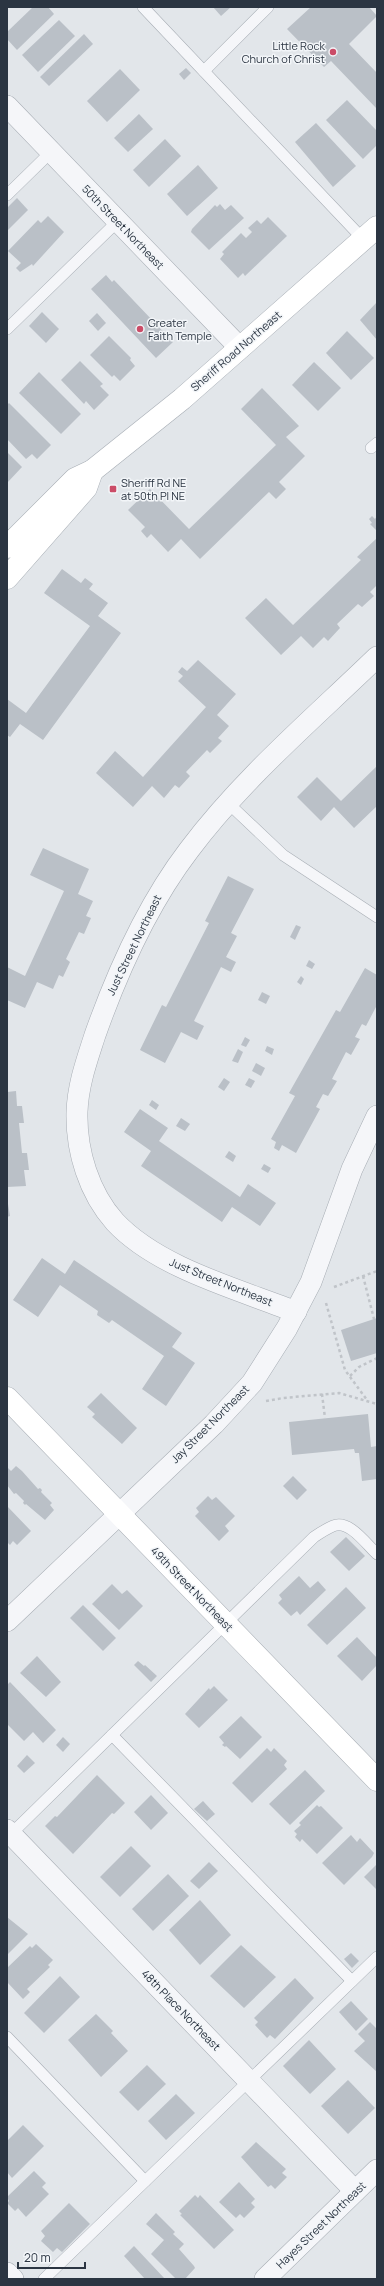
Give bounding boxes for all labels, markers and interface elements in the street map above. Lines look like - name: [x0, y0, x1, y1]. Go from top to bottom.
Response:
- place label: Little Rock Church of Christ: [242, 38, 326, 66]
- marker: Little Rock Church of Christ: [328, 47, 338, 57]
- street label: 50th Street Northeast: [79, 181, 168, 272]
- street label: Sheriff Road Northeast: [187, 307, 284, 394]
- place label: Greater Faith Temple: [148, 315, 212, 343]
- marker: Greater Faith Temple: [135, 324, 145, 334]
- place label: Sheriff Rd NE at 50th Pl NE: [121, 475, 186, 503]
- marker: Sheriff Rd NE at 50th Pl NE: [108, 484, 118, 494]
- street label: Just Street Northeast: [103, 892, 164, 998]
- street label: Just Street Northeast: [167, 1254, 275, 1309]
- street label: Jay Street Northeast: [167, 1381, 252, 1466]
- street label: 49th Street Northeast: [148, 1543, 237, 1634]
- street label: 48th Place Northeast: [139, 1966, 224, 2054]
- street label: Hayes Street Northeast: [273, 2178, 369, 2271]
- scale bar: [18, 2244, 85, 2270]
- text: 20 m: [24, 2249, 51, 2266]

